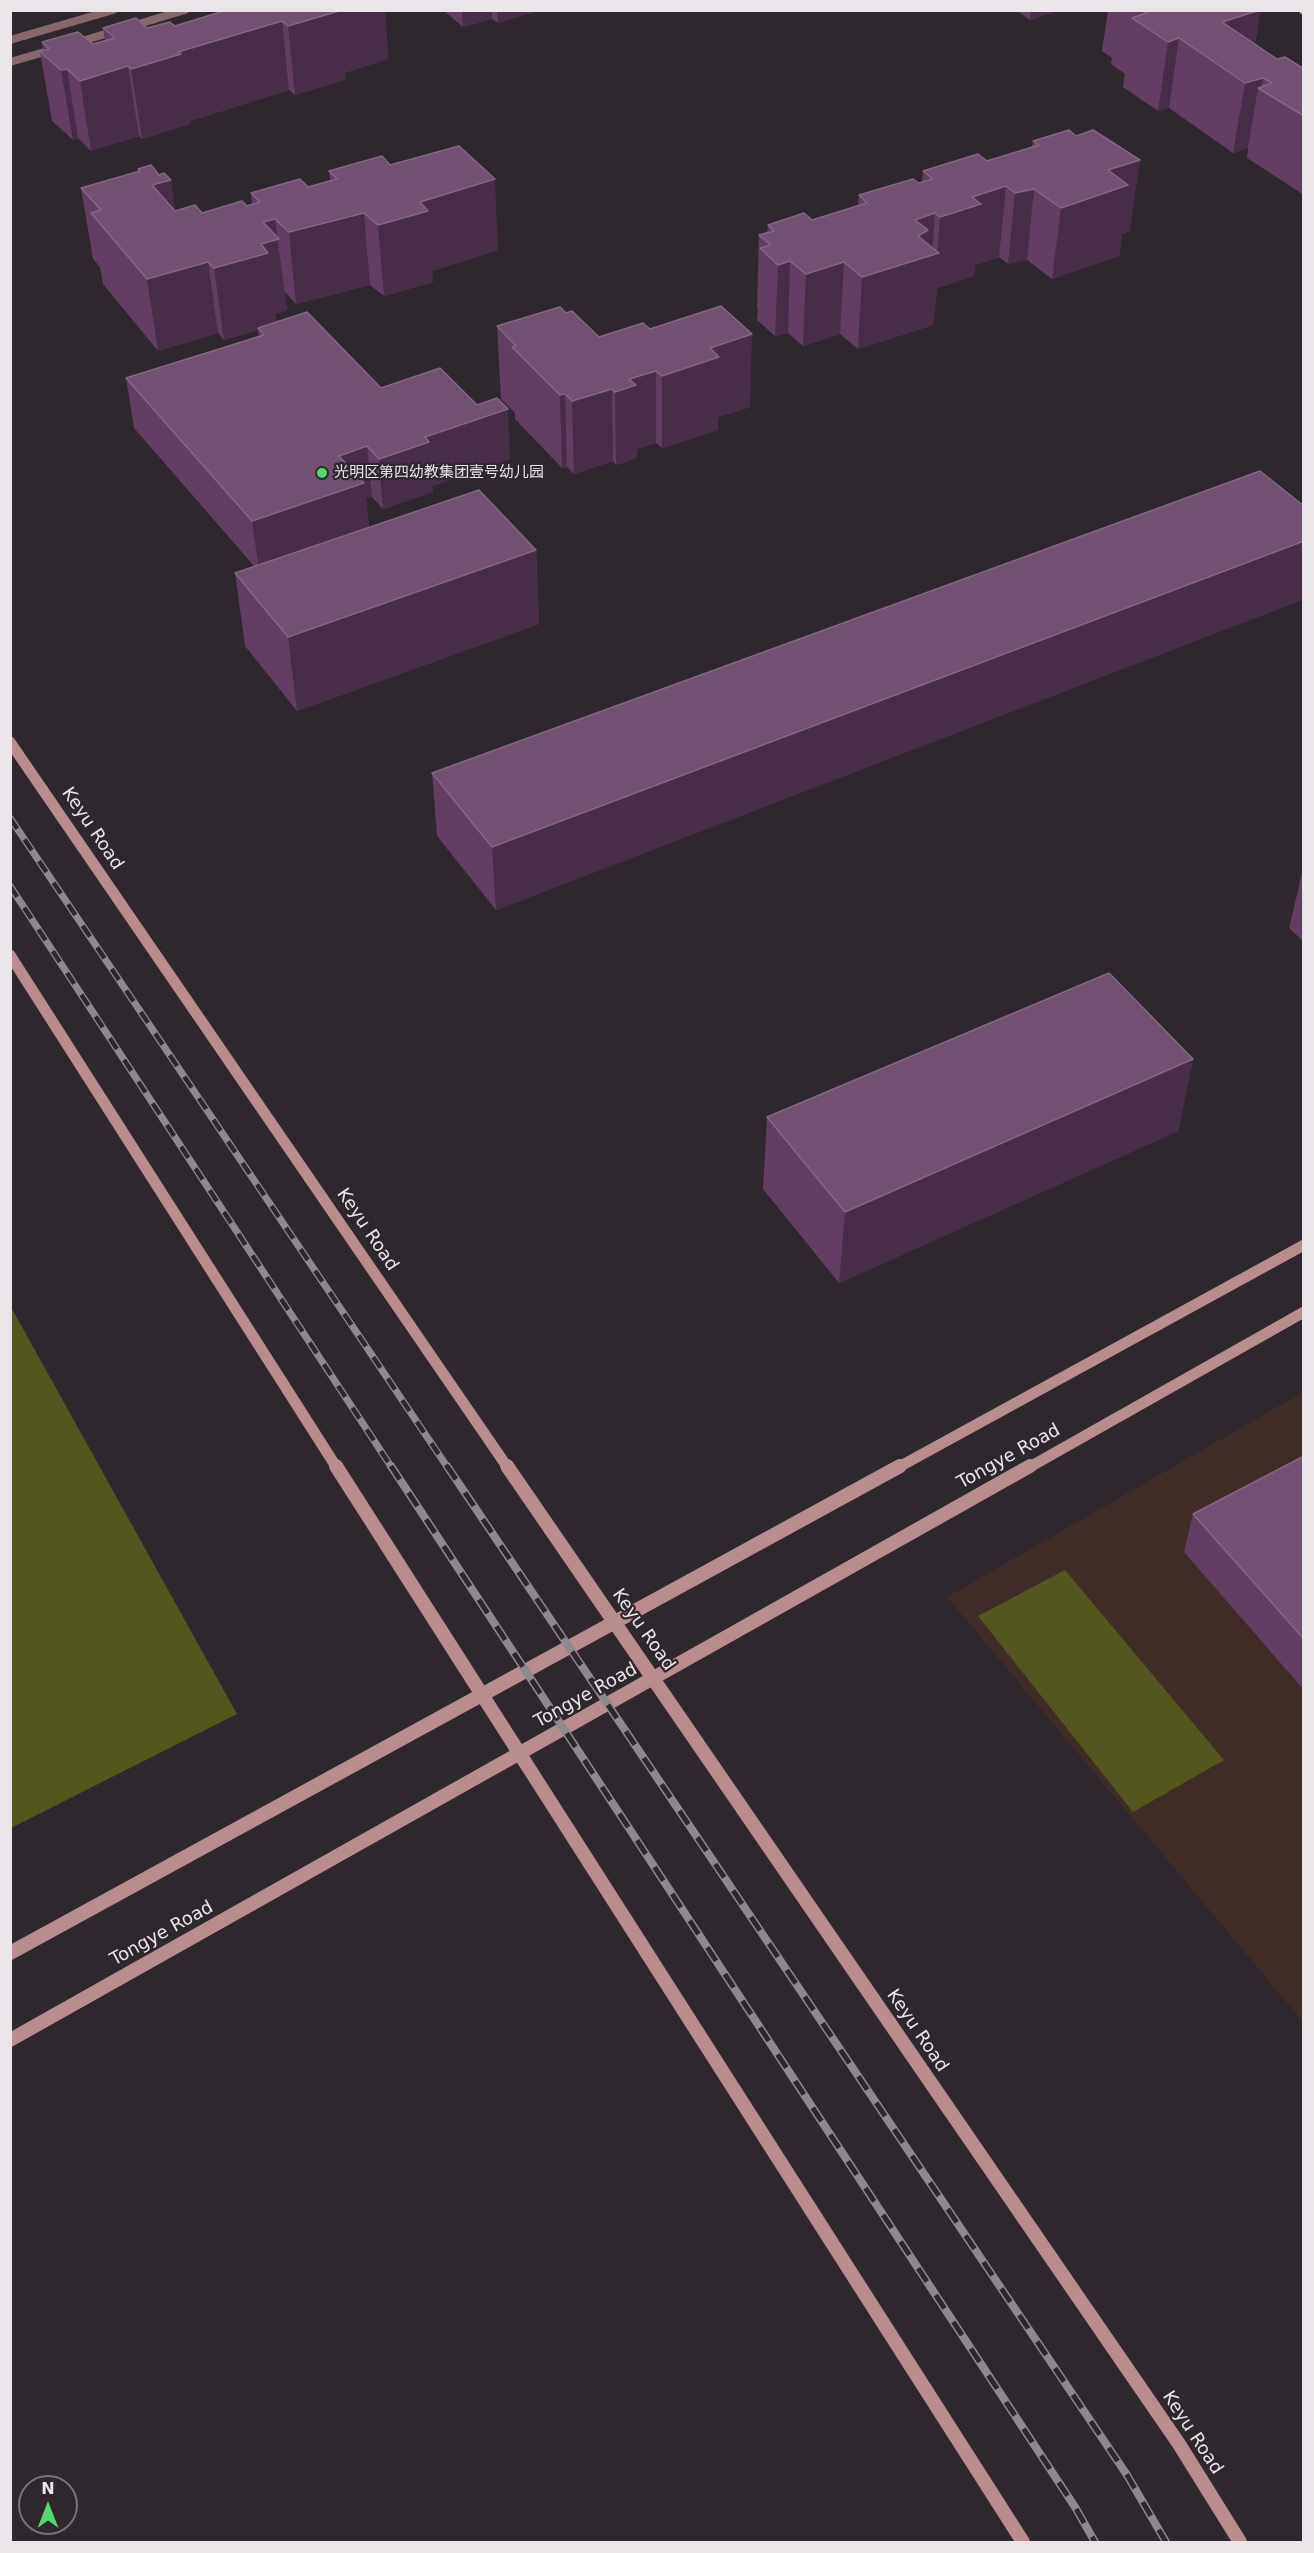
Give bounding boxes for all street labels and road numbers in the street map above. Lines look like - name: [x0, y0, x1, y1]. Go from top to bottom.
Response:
- street label: Keyu Road: [57, 784, 127, 874]
- street label: Keyu Road: [332, 1185, 402, 1275]
- street label: Tongye Road: [954, 1420, 1064, 1494]
- street label: Keyu Road: [607, 1585, 679, 1675]
- street label: Tongye Road: [531, 1659, 641, 1733]
- street label: Tongye Road: [107, 1897, 217, 1971]
- street label: Keyu Road: [882, 1986, 952, 2076]
- street label: Keyu Road: [1157, 2387, 1227, 2479]

